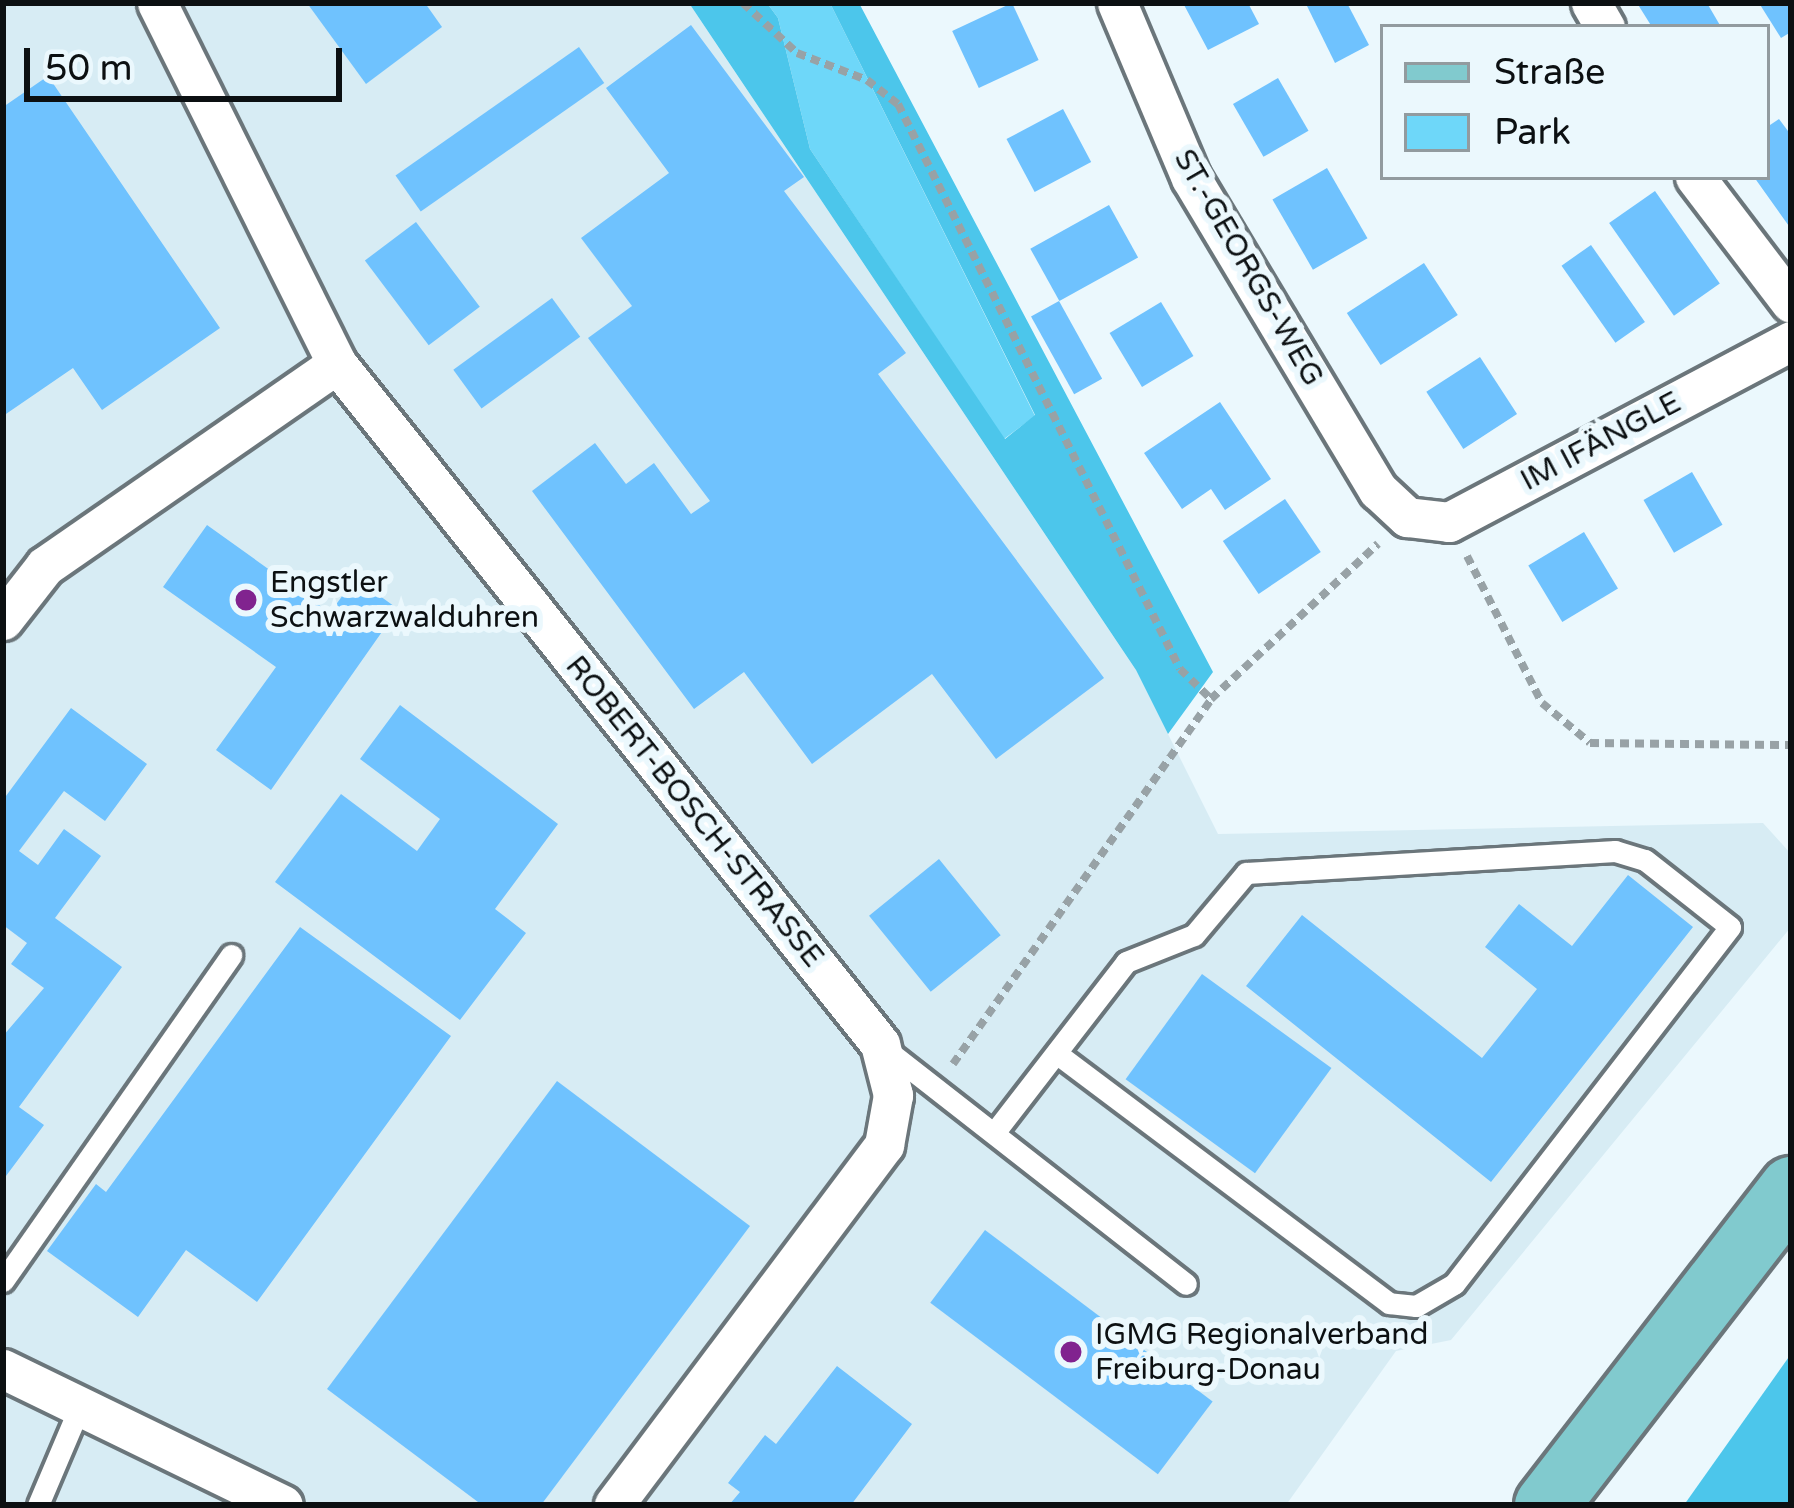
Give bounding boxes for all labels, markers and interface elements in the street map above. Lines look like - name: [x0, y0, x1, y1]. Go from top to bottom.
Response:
- scale bar: [30, 24, 348, 98]
- legend: [1380, 24, 1770, 180]
- text: 50 m: [45, 47, 133, 90]
- text: Straße: [1494, 51, 1605, 94]
- text: Park: [1494, 111, 1571, 154]
- street label: ST.-GEORGS-WEG: [1166, 143, 1330, 393]
- street label: IM IFÄNGLE: [1515, 385, 1687, 499]
- place label: Engstler Schwarzwalduhren: [270, 565, 539, 636]
- marker: Engstler Schwarzwalduhren: [233, 587, 259, 613]
- street label: ROBERT-BOSCH-STRASSE: [557, 649, 831, 975]
- place label: IGMG Regionalverband Freiburg-Donau: [1095, 1317, 1428, 1388]
- marker: IGMG Regionalverband Freiburg-Donau: [1058, 1339, 1084, 1365]

